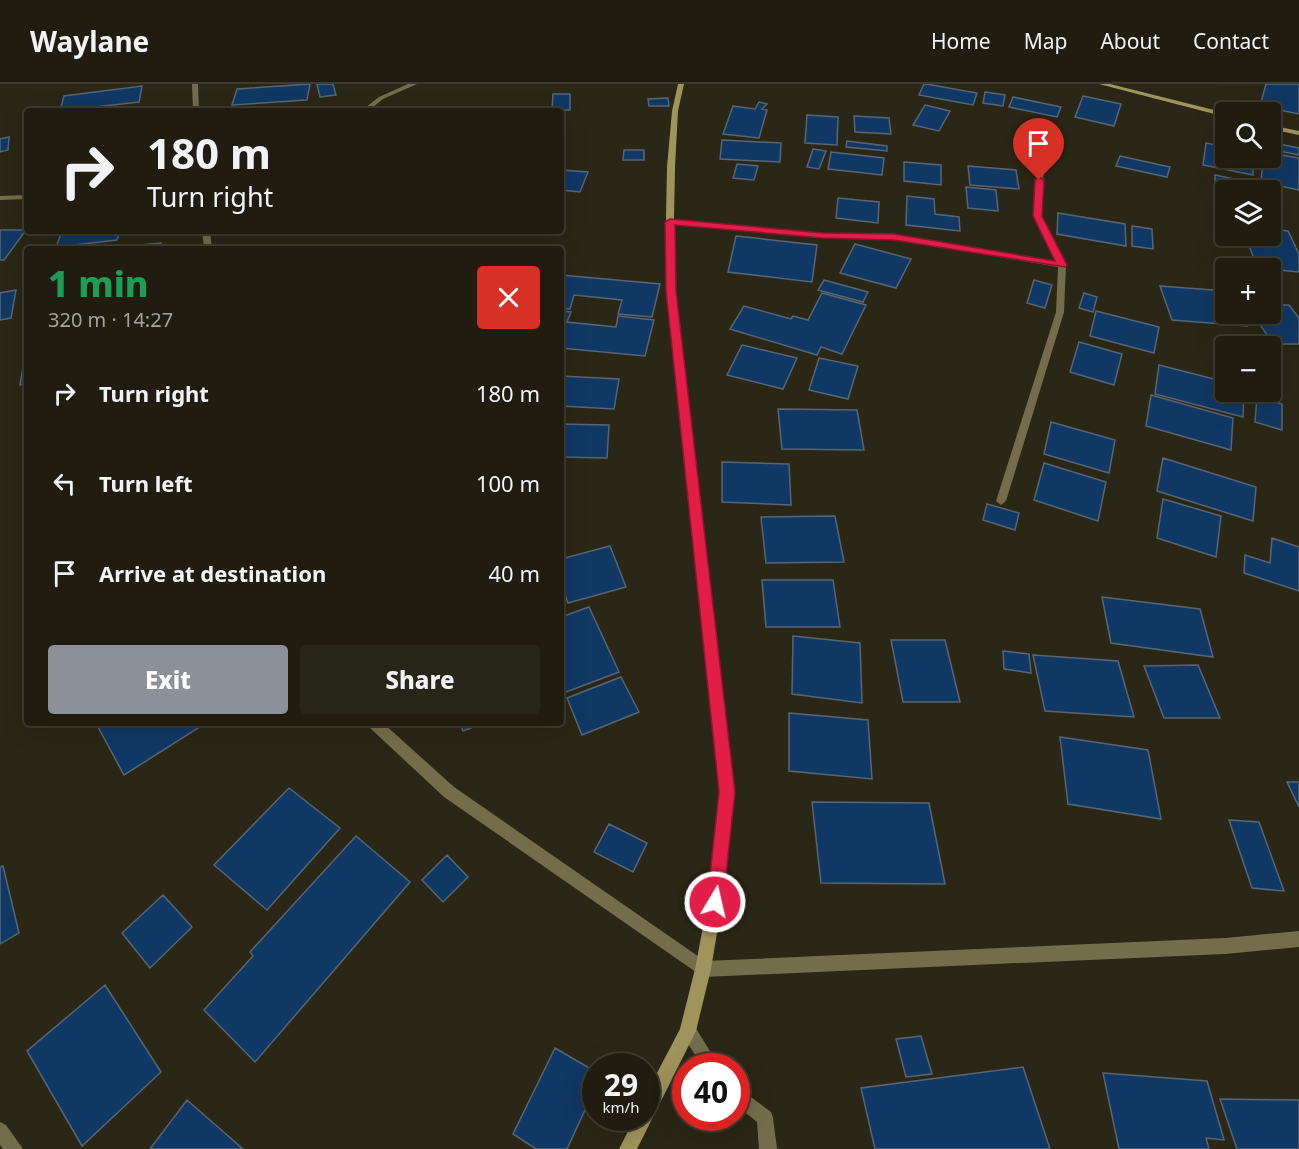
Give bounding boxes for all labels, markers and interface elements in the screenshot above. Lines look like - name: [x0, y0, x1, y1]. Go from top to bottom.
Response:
- text: Waylane: [30, 22, 149, 60]
- text: Home: [931, 27, 991, 55]
- text: Map: [1024, 27, 1067, 55]
- text: About: [1100, 27, 1160, 55]
- text: Contact: [1193, 27, 1269, 55]
- map controls: [1215, 102, 1281, 402]
- button: search: [1215, 102, 1281, 168]
- pin: [1013, 118, 1064, 180]
- text: 180 m: [147, 124, 271, 181]
- icon: arrive: [1022, 127, 1055, 160]
- icon: right: [48, 132, 126, 210]
- text: Turn right: [147, 178, 273, 215]
- button: layers: [1215, 180, 1281, 246]
- button: +: [1215, 258, 1281, 324]
- text: 1 min: [48, 259, 149, 308]
- button: close: [477, 266, 540, 329]
- text: 320 m · 14:27: [48, 306, 173, 333]
- button: −: [1215, 336, 1281, 402]
- icon: right: [48, 377, 81, 410]
- text: Turn right: [99, 378, 209, 408]
- text: 180 m: [476, 378, 540, 408]
- icon: left: [48, 467, 81, 500]
- text: Turn left: [99, 468, 193, 498]
- text: 100 m: [476, 468, 540, 498]
- icon: arrive: [48, 557, 81, 590]
- text: Arrive at destination: [99, 558, 326, 588]
- text: 40 m: [489, 558, 540, 588]
- button: Exit: [48, 645, 288, 714]
- button: Share: [300, 645, 540, 714]
- position arrow: [683, 870, 747, 934]
- speed limit sign: 40: [672, 1053, 750, 1131]
- text: 29: [604, 1064, 638, 1105]
- text: km/h: [603, 1097, 639, 1117]

